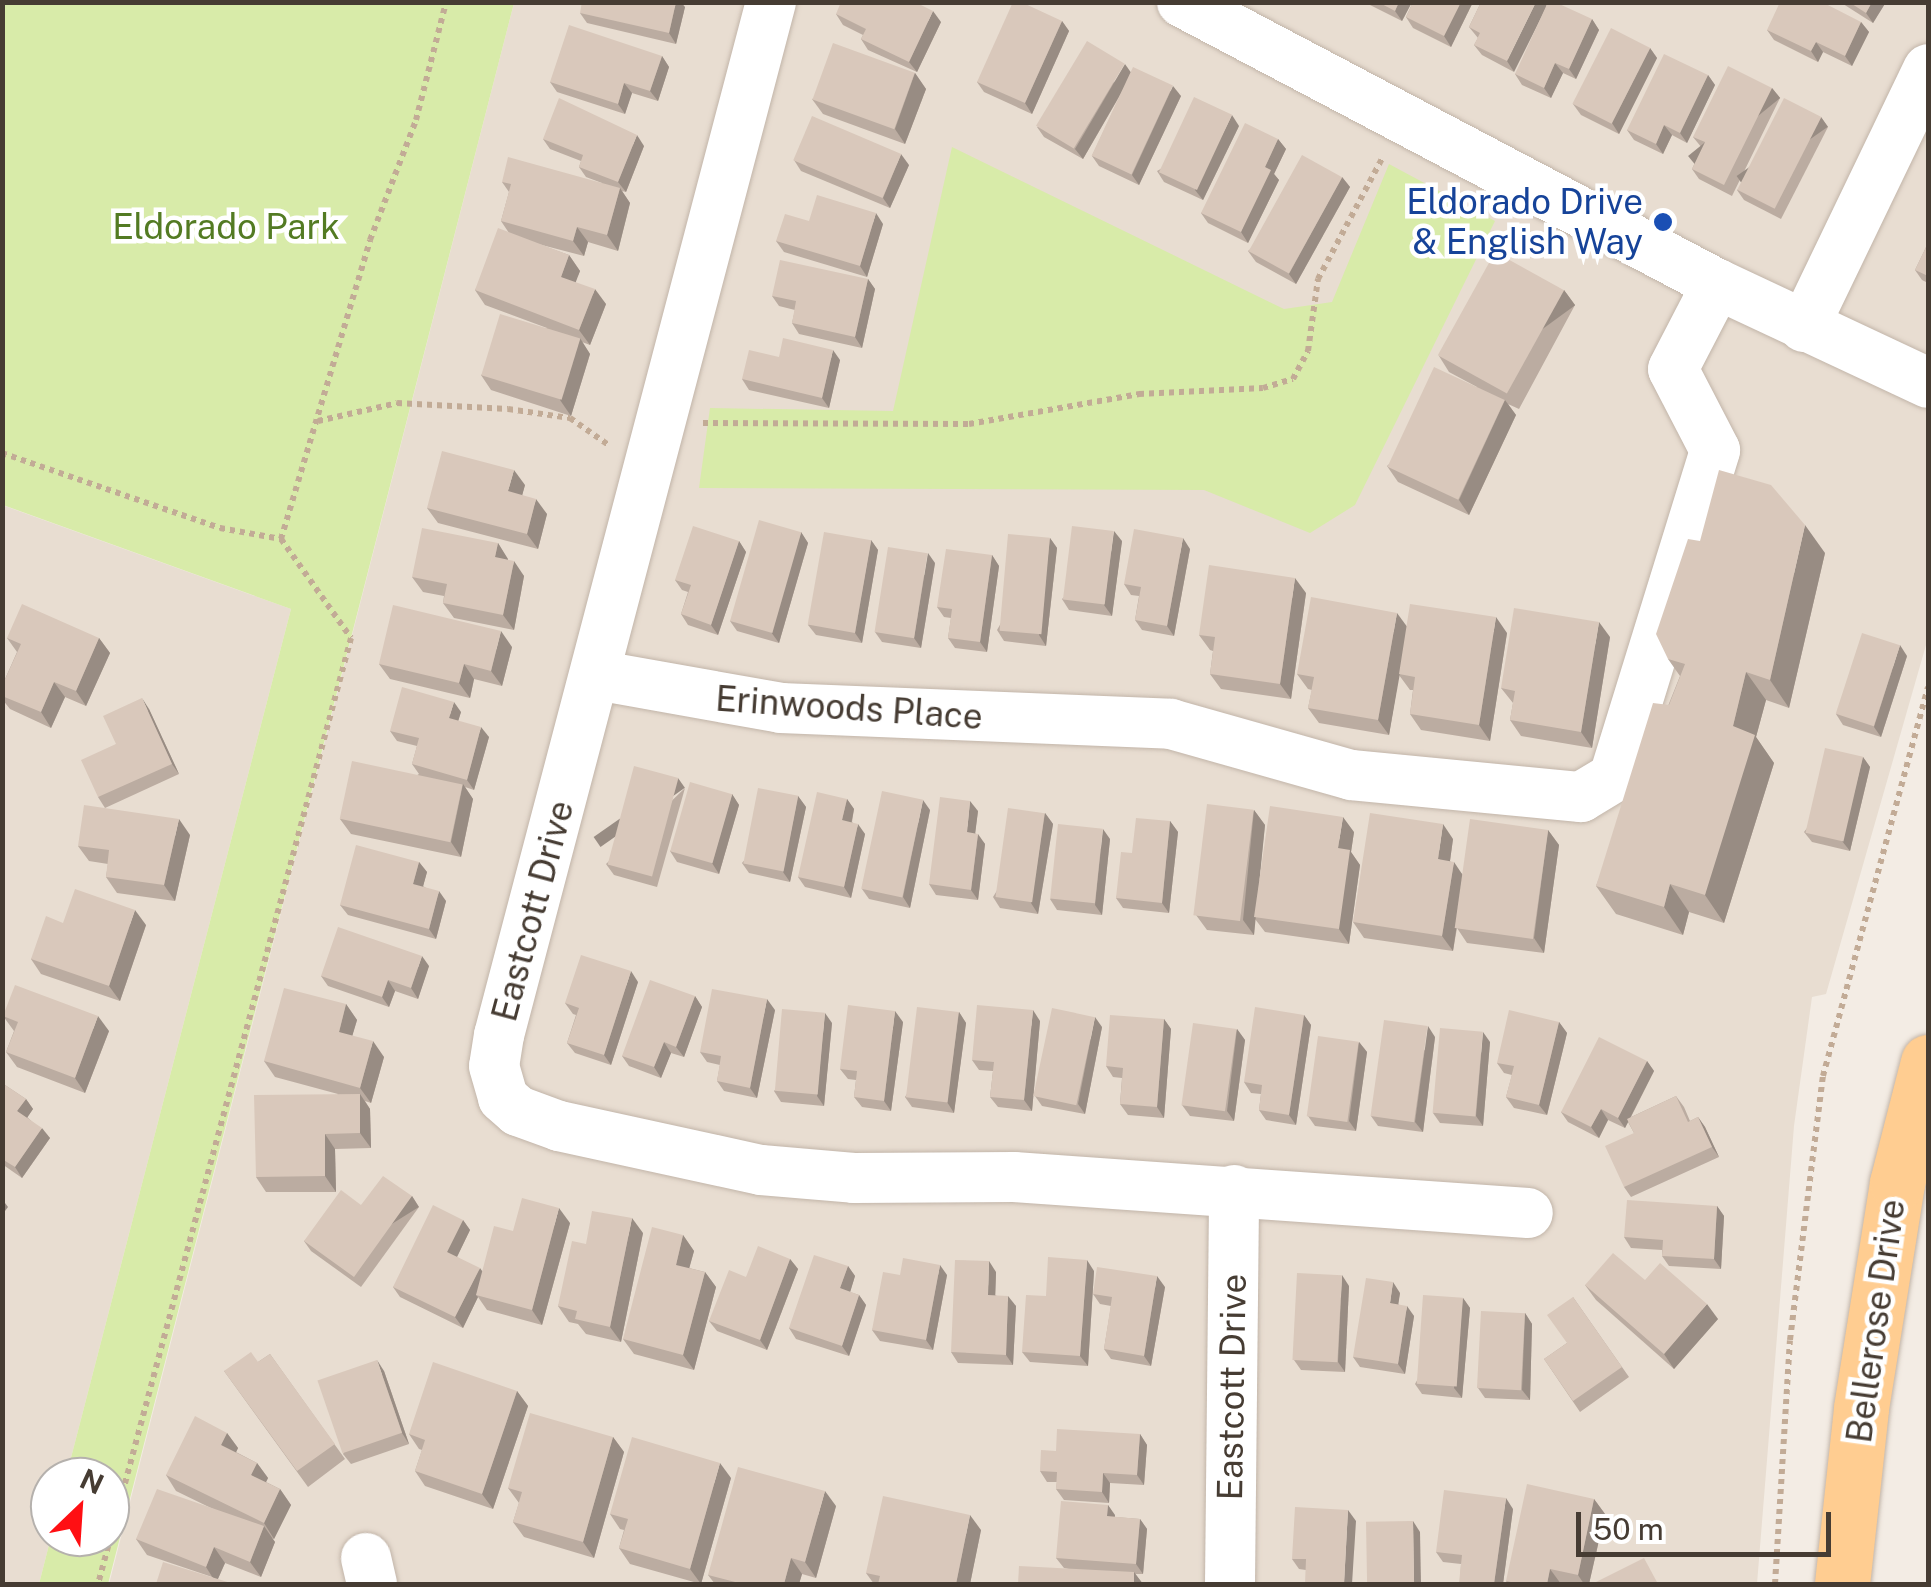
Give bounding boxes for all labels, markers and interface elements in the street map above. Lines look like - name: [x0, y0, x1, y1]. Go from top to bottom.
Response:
- place label: Eldorado Drive & English Way: [1406, 181, 1643, 263]
- park label: Eldorado Park: [112, 206, 340, 248]
- marker: Eldorado Drive & English Way: [1652, 211, 1674, 233]
- street label: Erinwoods Place: [714, 678, 984, 738]
- street label: Eastcott Drive: [483, 796, 583, 1026]
- street label: Bellerose Drive: [1838, 1196, 1914, 1446]
- street label: Eastcott Drive: [1209, 1273, 1255, 1501]
- north arrow: [30, 1457, 130, 1557]
- text: N: [75, 1462, 109, 1501]
- scale bar: [1581, 1492, 1836, 1554]
- text: 50 m: [1593, 1511, 1664, 1547]

